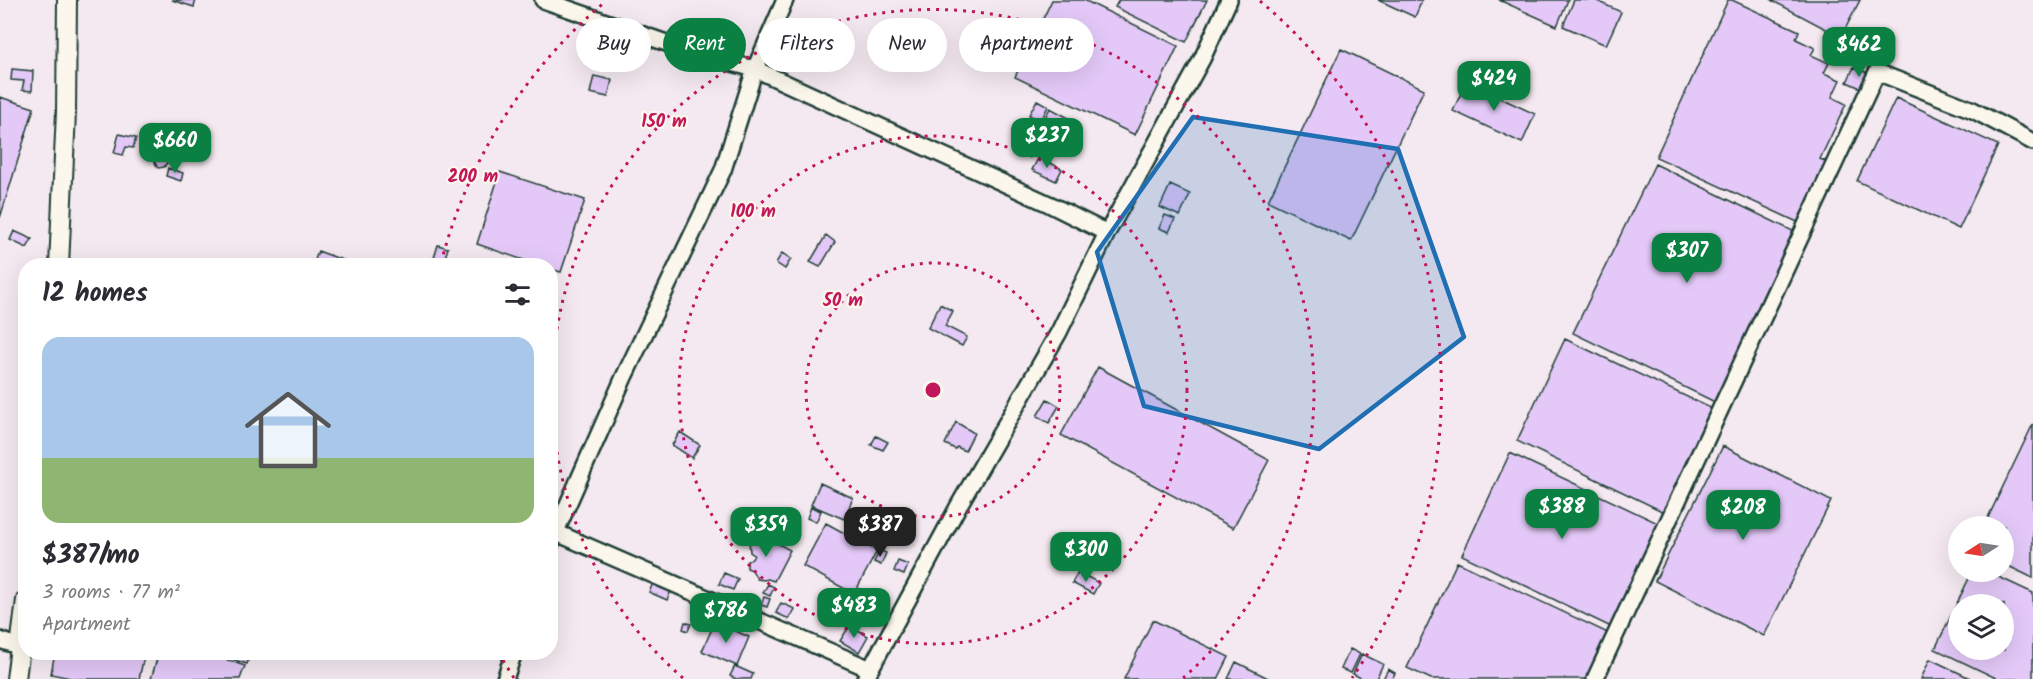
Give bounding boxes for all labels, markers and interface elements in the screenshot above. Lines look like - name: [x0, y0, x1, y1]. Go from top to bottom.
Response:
- chip: Buy: [576, 18, 651, 72]
- chip: Rent: [663, 18, 746, 72]
- chip: Filters: [758, 18, 855, 72]
- chip: New: [867, 18, 947, 72]
- chip: Apartment: [959, 18, 1094, 72]
- pin: $462: [1823, 27, 1895, 78]
- text: $462: [1836, 30, 1882, 62]
- pin: $424: [1458, 61, 1530, 112]
- text: $424: [1471, 64, 1517, 96]
- text: 150 m: [641, 108, 687, 137]
- pin: $237: [1011, 118, 1083, 169]
- text: $237: [1025, 121, 1069, 153]
- pin: $660: [139, 123, 211, 174]
- text: $660: [153, 126, 197, 158]
- text: 200 m: [448, 163, 499, 192]
- text: 100 m: [730, 198, 776, 227]
- pin: $307: [1651, 233, 1723, 284]
- text: $307: [1666, 236, 1708, 268]
- text: 12 homes: [42, 273, 148, 315]
- icon: filters: [501, 278, 534, 311]
- text: 50 m: [822, 287, 863, 316]
- icon: home: [234, 376, 342, 484]
- centre of rings: [923, 380, 943, 400]
- pin: $388: [1526, 489, 1598, 540]
- pin: $208: [1707, 490, 1779, 541]
- text: $388: [1539, 492, 1585, 524]
- text: $208: [1720, 493, 1766, 525]
- pin: $359: [730, 507, 802, 558]
- pin: $387: [844, 507, 916, 558]
- text: $359: [744, 510, 788, 542]
- text: $387: [858, 510, 902, 542]
- north arrow: [1948, 516, 2014, 582]
- map controls: [1948, 516, 2014, 660]
- pin: $300: [1050, 532, 1122, 583]
- text: $387/mo: [42, 535, 140, 577]
- text: $300: [1064, 535, 1108, 567]
- text: 3 rooms · 77 m²: [42, 577, 180, 609]
- pin: $483: [818, 588, 890, 639]
- text: $483: [831, 591, 877, 623]
- pin: $786: [690, 593, 762, 644]
- button: layers: [1948, 594, 2014, 660]
- text: $786: [704, 596, 748, 628]
- text: Apartment: [42, 609, 131, 641]

